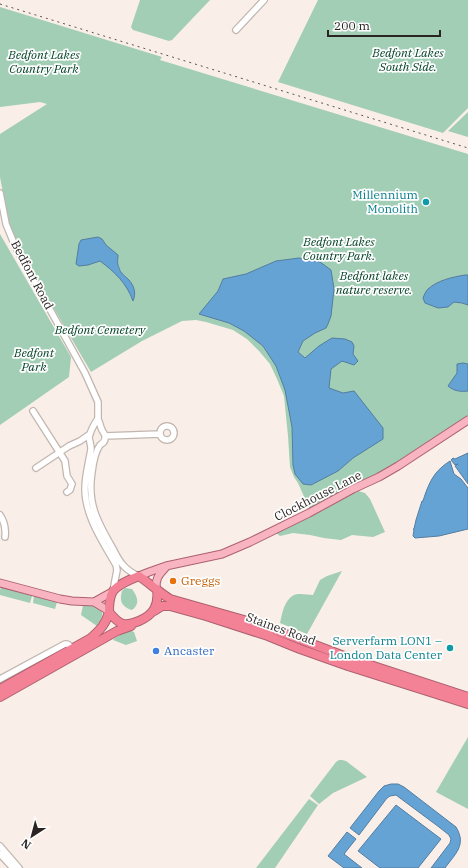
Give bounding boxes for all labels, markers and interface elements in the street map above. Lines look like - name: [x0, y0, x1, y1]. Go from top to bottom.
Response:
- scale bar: [328, 12, 440, 38]
- text: 200 m: [334, 18, 370, 33]
- park label: Bedfont Lakes South Side.: [371, 45, 444, 74]
- park label: Bedfont Lakes Country Park: [7, 47, 80, 76]
- place label: Millennium Monolith: [352, 187, 419, 216]
- marker: Millennium Monolith: [421, 197, 431, 207]
- park label: Bedfont Lakes Country Park.: [302, 234, 375, 263]
- street label: Bedfont Road: [8, 238, 57, 312]
- park label: Bedfont lakes nature reserve.: [336, 268, 412, 297]
- park label: Bedfont Cemetery: [54, 322, 147, 337]
- park label: Bedfont Park: [13, 345, 55, 374]
- street label: Clockhouse Lane: [272, 467, 364, 524]
- place label: Greggs: [181, 573, 220, 588]
- marker: Greggs: [168, 576, 178, 586]
- street label: Staines Road: [244, 609, 318, 648]
- place label: Serverfarm LON1 – London Data Center: [330, 633, 443, 662]
- place label: Ancaster: [164, 643, 215, 658]
- marker: Serverfarm LON1 – London Data Center: [445, 643, 455, 653]
- marker: Ancaster: [151, 646, 161, 656]
- north arrow: [12, 816, 52, 856]
- text: N: [18, 836, 34, 852]

